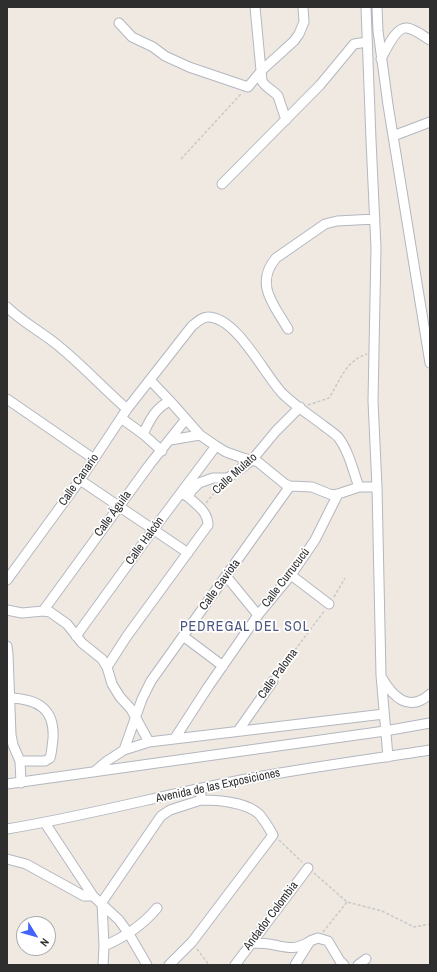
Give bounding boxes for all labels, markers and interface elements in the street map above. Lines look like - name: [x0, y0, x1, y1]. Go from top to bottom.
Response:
- street label: Calle Mulato: [210, 450, 260, 498]
- street label: Calle Canario: [56, 451, 102, 509]
- street label: Calle Águila: [92, 488, 134, 540]
- street label: Calle Halcón: [123, 514, 167, 568]
- street label: Calle Currucucú: [259, 546, 313, 610]
- street label: Calle Gaviota: [197, 557, 243, 613]
- district label: PEDREGAL DEL SOL: [180, 619, 310, 635]
- street label: Calle Paloma: [255, 646, 301, 702]
- street label: Avenida de las Exposiciones: [155, 766, 281, 806]
- street label: Andador Colombia: [241, 879, 301, 953]
- north arrow: [16, 916, 56, 956]
- text: N: [37, 936, 52, 949]

